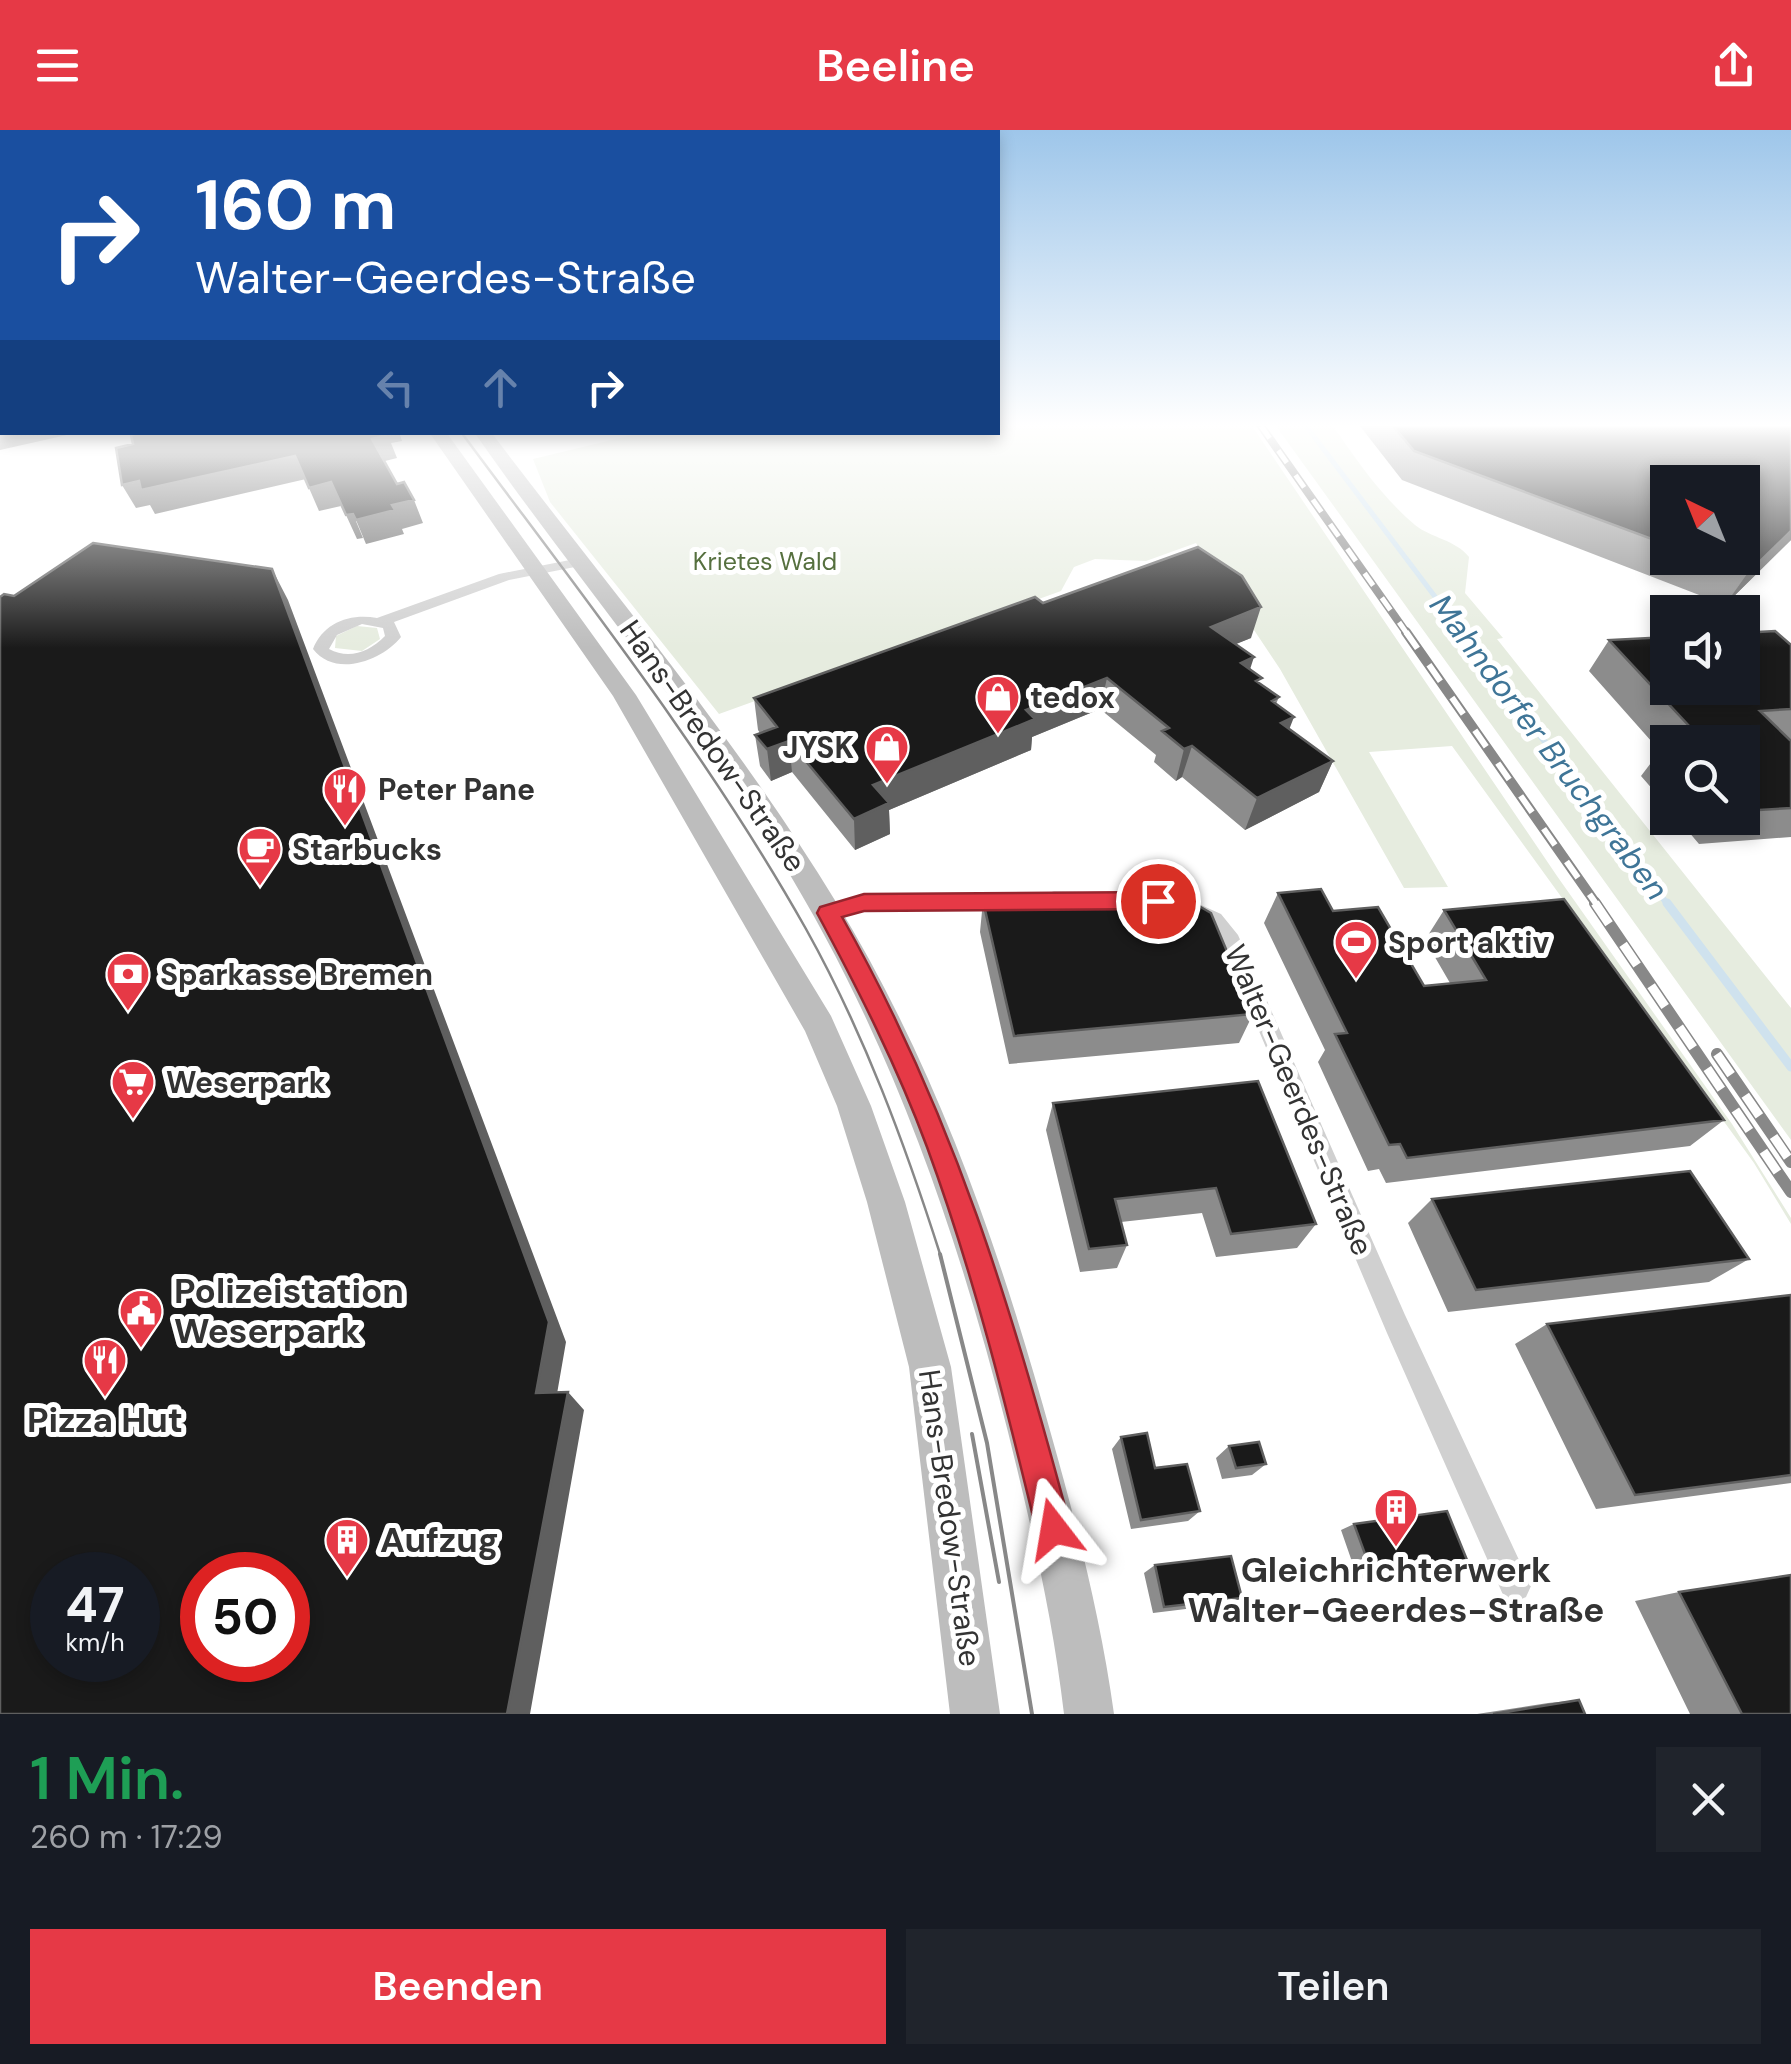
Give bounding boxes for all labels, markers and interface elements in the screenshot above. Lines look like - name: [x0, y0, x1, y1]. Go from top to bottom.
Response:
- text: Beeline: [816, 36, 975, 95]
- icon: menu: [30, 38, 85, 93]
- icon: share: [1706, 38, 1761, 93]
- text: 160 m: [195, 160, 396, 251]
- icon: right: [30, 170, 160, 300]
- text: Walter-Geerdes-Straße: [195, 248, 696, 307]
- icon: left: [368, 360, 423, 415]
- icon: ahead: [473, 360, 528, 415]
- icon: right: [578, 360, 633, 415]
- north arrow: [1650, 465, 1760, 575]
- map controls: [1650, 465, 1760, 835]
- park label: Krietes Wald: [693, 545, 837, 578]
- water label: Mahndorfer Bruchgraben: [1420, 586, 1678, 908]
- button: sound: [1650, 595, 1760, 705]
- street label: Hans-Bredow-Straße: [611, 612, 815, 880]
- shop icon: tedox: [975, 674, 1021, 735]
- place label: tedox: [1030, 678, 1115, 717]
- shop icon: JYSK: [864, 724, 910, 785]
- button: search: [1650, 725, 1760, 835]
- place label: JYSK: [782, 728, 854, 767]
- restaurant icon: Peter Pane: [322, 766, 368, 827]
- place label: Peter Pane: [378, 770, 535, 809]
- cafe icon: Starbucks: [237, 826, 283, 887]
- place label: Starbucks: [292, 830, 442, 869]
- pin: [1116, 859, 1201, 944]
- icon: arrive: [1131, 874, 1186, 929]
- sports icon: Sport aktiv: [1333, 919, 1379, 980]
- place label: Sport aktiv: [1388, 923, 1550, 962]
- street label: Walter-Geerdes-Straße: [1216, 939, 1382, 1261]
- bank icon: Sparkasse Bremen: [105, 951, 151, 1012]
- place label: Sparkasse Bremen: [160, 955, 433, 994]
- supermarket icon: Weserpark: [110, 1059, 156, 1120]
- place label: Weserpark: [166, 1063, 326, 1102]
- place label: Polizeistation Weserpark: [174, 1268, 404, 1354]
- public building icon: Polizeistation Weserpark: [118, 1288, 164, 1349]
- restaurant icon: Pizza Hut: [82, 1337, 128, 1398]
- street label: Hans-Bredow-Straße: [910, 1367, 990, 1669]
- place label: Pizza Hut: [27, 1397, 183, 1443]
- position arrow: [1002, 1477, 1106, 1581]
- building icon: Gleichrichterwerk Walter-Geerdes-Straße: [1373, 1487, 1419, 1548]
- building icon: Aufzug: [324, 1517, 370, 1578]
- place label: Aufzug: [380, 1517, 499, 1563]
- place label: Gleichrichterwerk Walter-Geerdes-Straße: [1188, 1547, 1604, 1633]
- speed limit sign: 50: [180, 1552, 310, 1682]
- text: 47: [65, 1572, 125, 1638]
- text: km/h: [65, 1626, 125, 1659]
- text: 1 Min.: [30, 1739, 184, 1818]
- button: close: [1656, 1747, 1761, 1852]
- text: 260 m · 17:29: [30, 1816, 223, 1858]
- button: Beenden: [30, 1929, 886, 2044]
- button: Teilen: [906, 1929, 1761, 2044]

